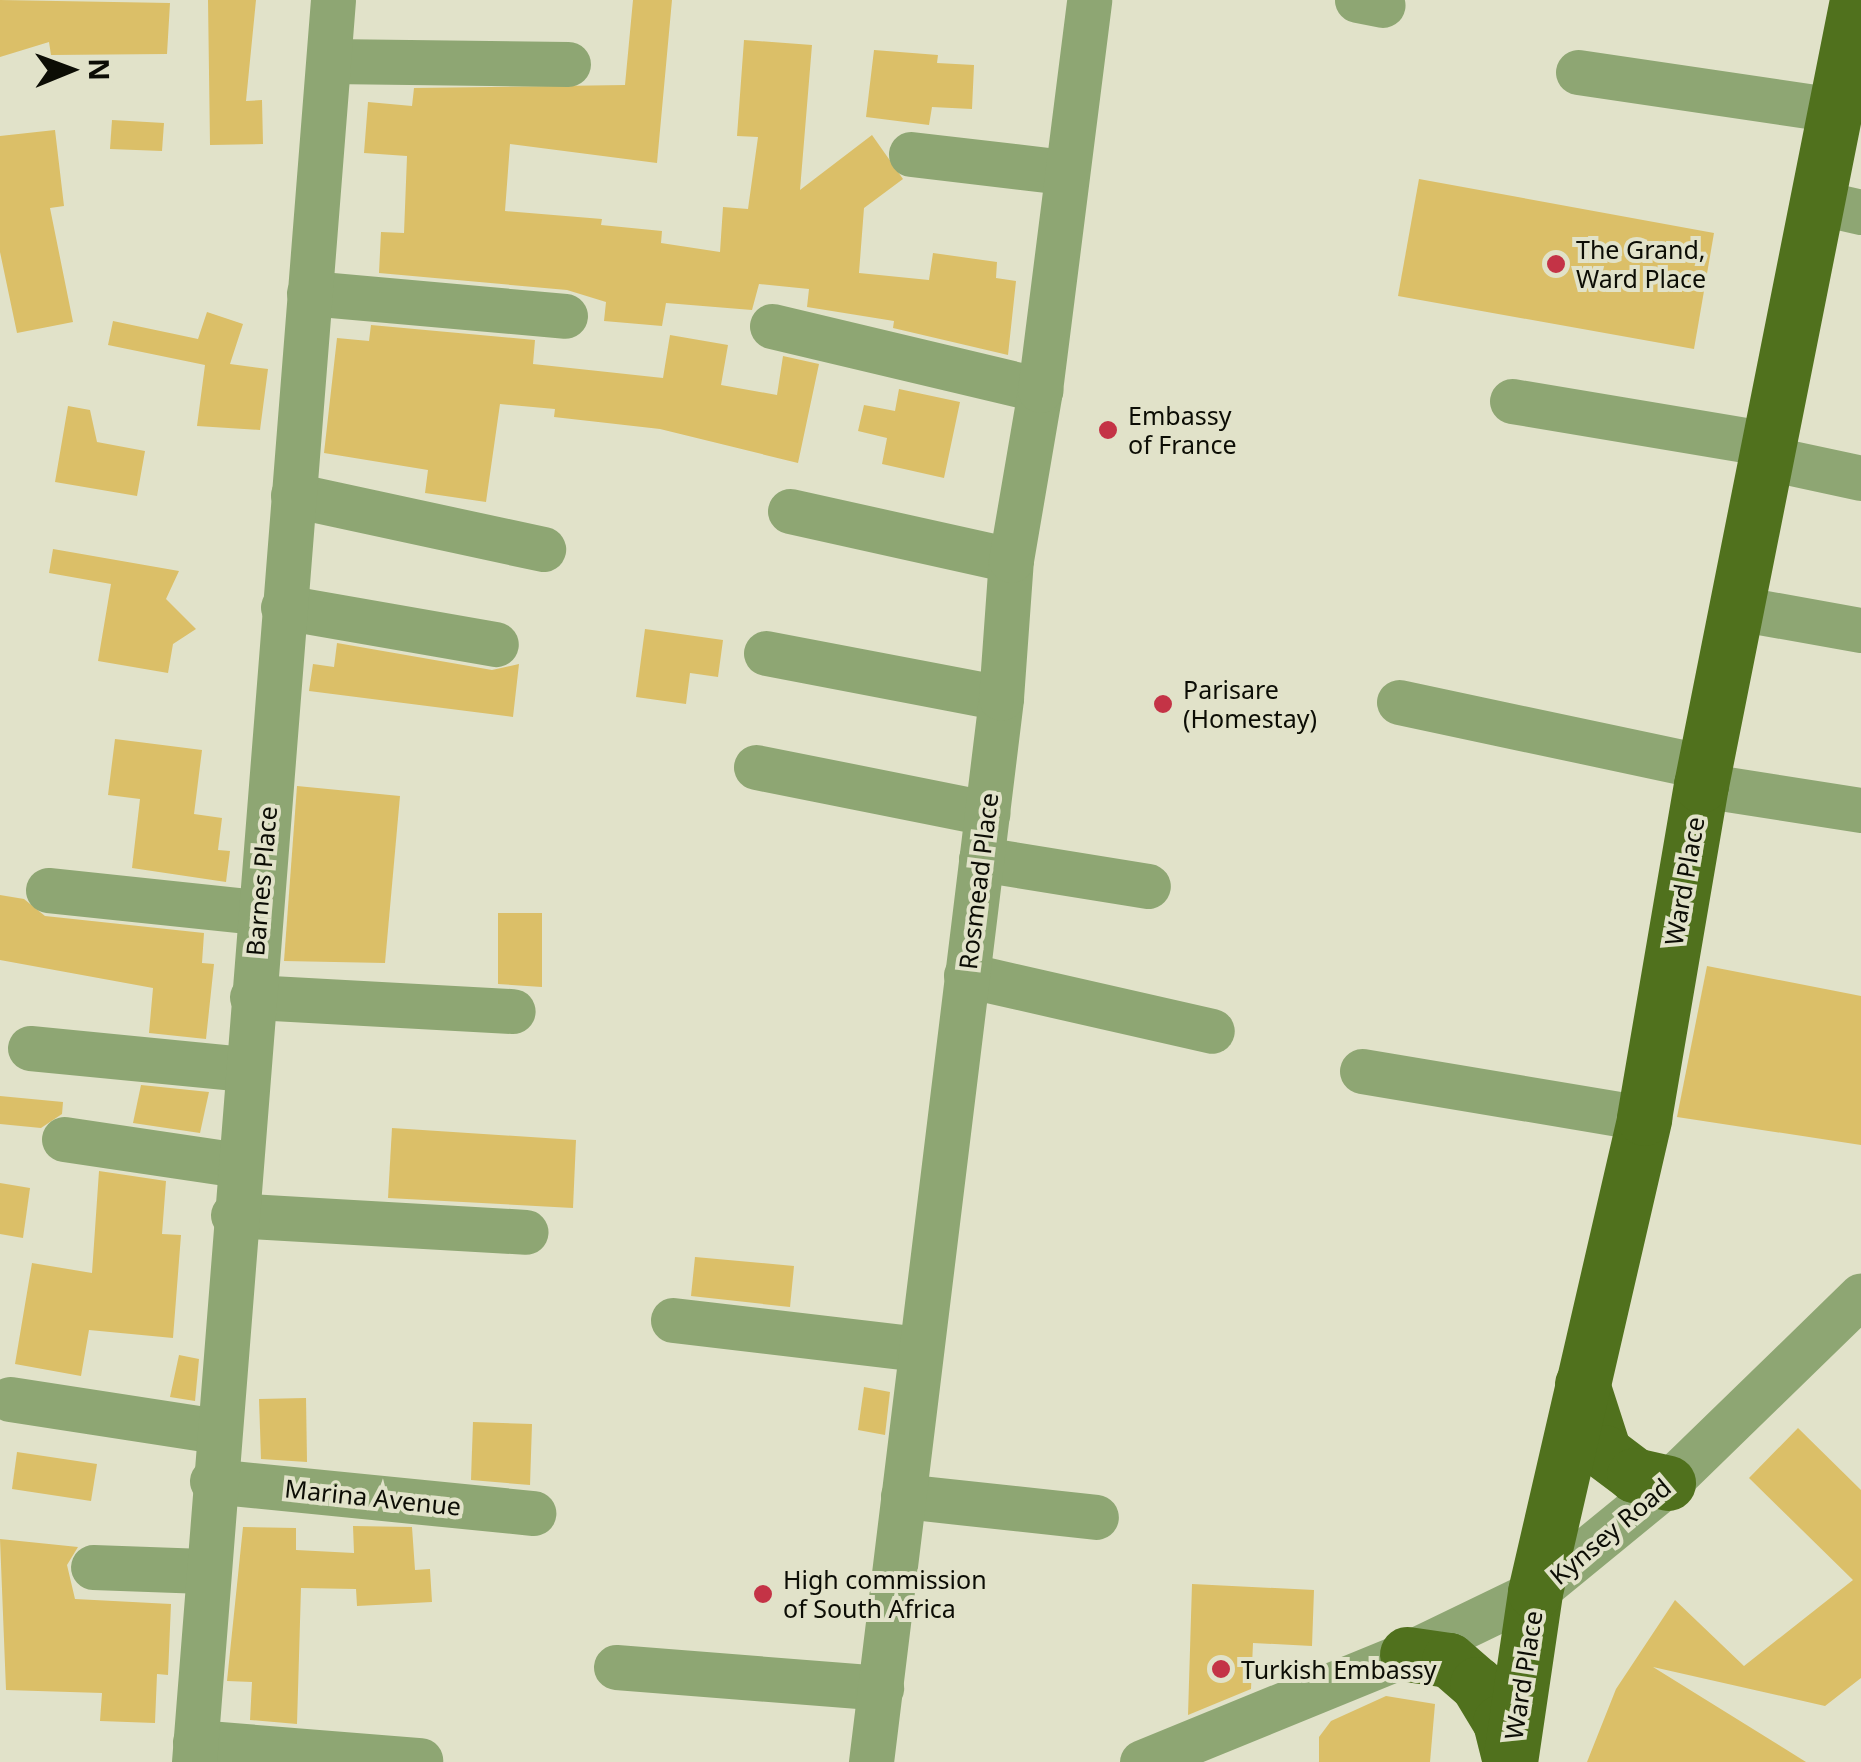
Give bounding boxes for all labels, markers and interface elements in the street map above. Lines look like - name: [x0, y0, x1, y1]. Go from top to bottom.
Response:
- north arrow: [20, 20, 120, 120]
- text: N: [81, 58, 119, 81]
- place label: The Grand, Ward Place: [1576, 235, 1706, 294]
- marker: The Grand, Ward Place: [1545, 253, 1567, 275]
- place label: Embassy of France: [1128, 401, 1237, 460]
- marker: Embassy of France: [1097, 419, 1119, 441]
- place label: Parisare (Homestay): [1183, 675, 1317, 734]
- marker: Parisare (Homestay): [1152, 693, 1174, 715]
- street label: Rosmead Place: [952, 791, 1004, 971]
- street label: Barnes Place: [240, 805, 282, 957]
- street label: Ward Place: [1658, 814, 1710, 948]
- street label: Kynsey Road: [1543, 1472, 1677, 1590]
- street label: Marina Avenue: [283, 1473, 463, 1521]
- place label: High commission of South Africa: [783, 1565, 987, 1624]
- marker: High commission of South Africa: [752, 1583, 774, 1605]
- street label: Ward Place: [1498, 1608, 1548, 1742]
- place label: Turkish Embassy: [1241, 1654, 1437, 1684]
- marker: Turkish Embassy: [1210, 1658, 1232, 1680]

